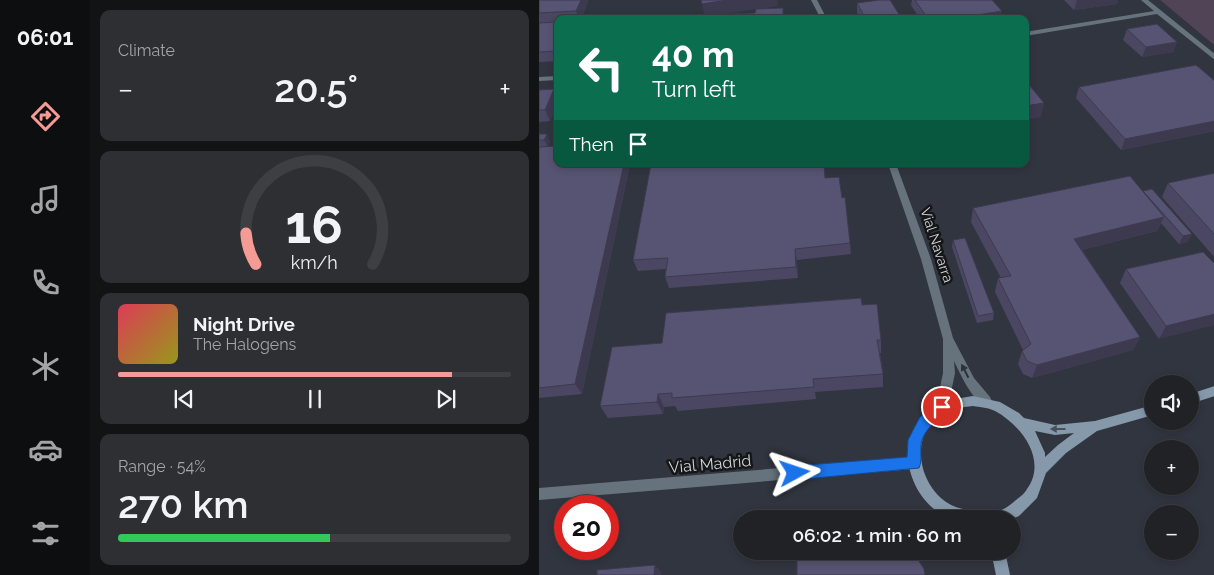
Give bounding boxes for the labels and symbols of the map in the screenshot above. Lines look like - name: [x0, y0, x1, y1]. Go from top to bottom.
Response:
- street label: Vial Navarra: [917, 206, 957, 284]
- one-way arrow: [961, 363, 969, 378]
- pin: [921, 386, 963, 428]
- one-way arrow: [1050, 425, 1066, 433]
- position arrow: [768, 446, 820, 498]
- street label: Vial Madrid: [668, 451, 752, 477]
- speed limit sign: 20: [554, 495, 619, 560]

